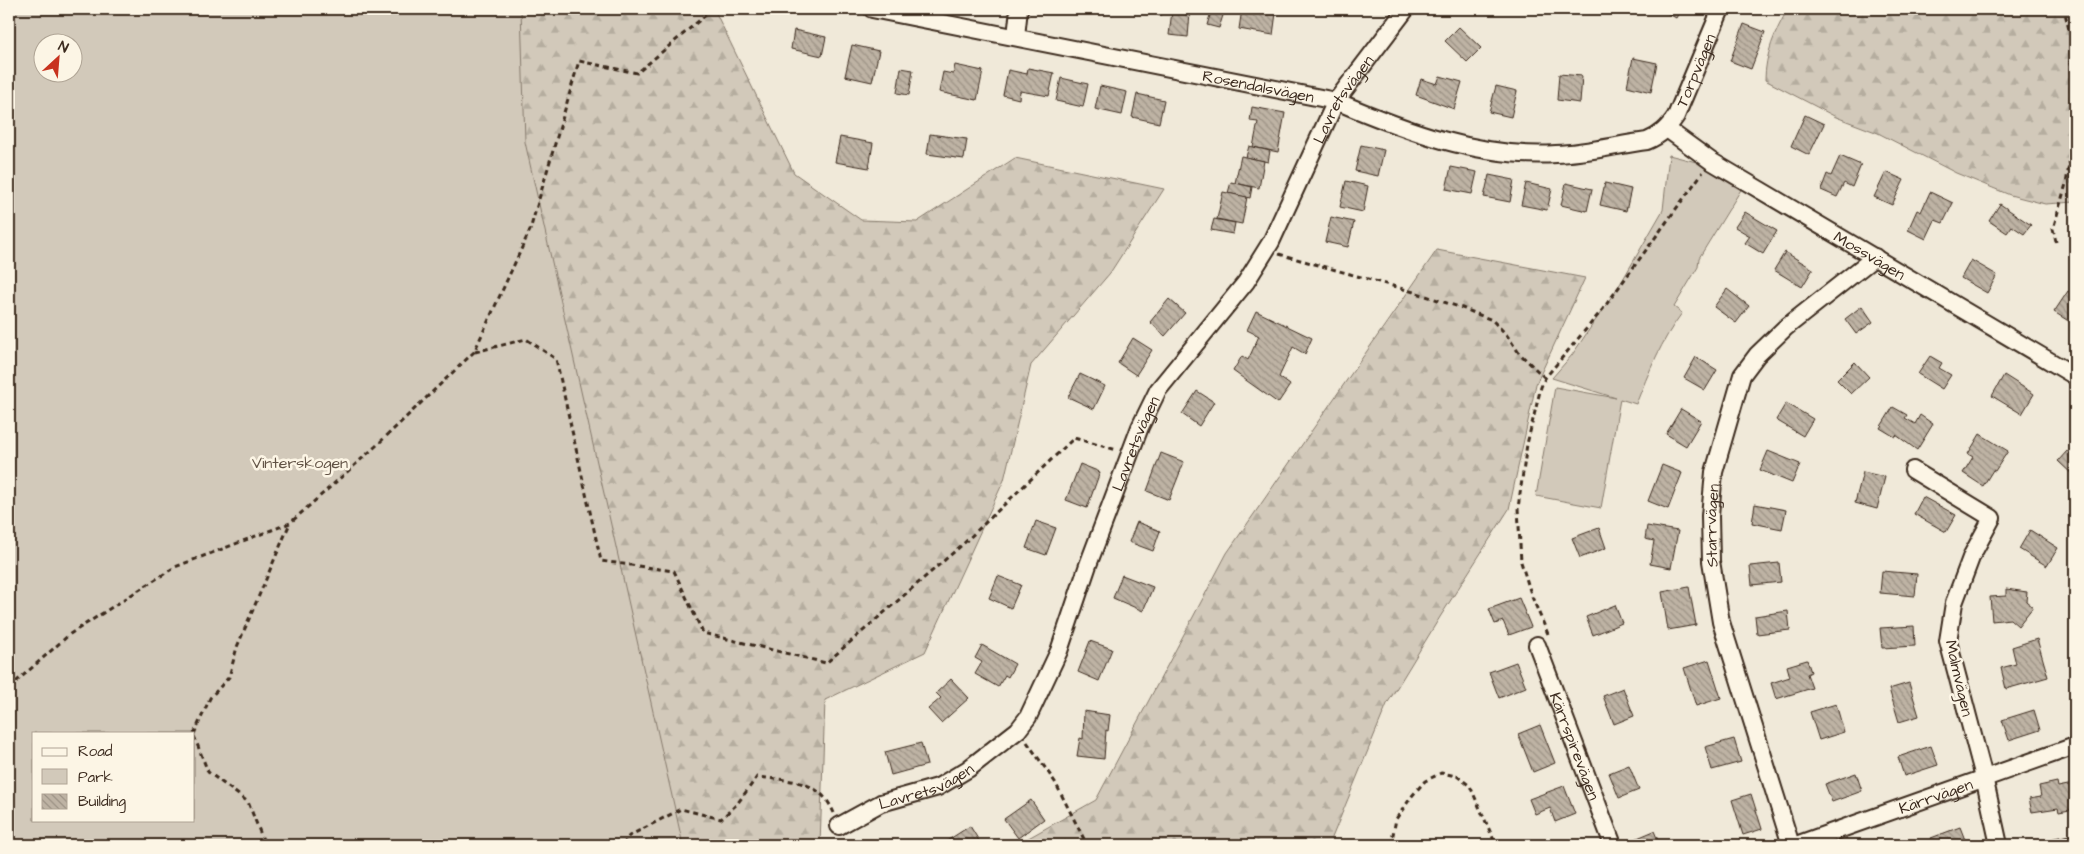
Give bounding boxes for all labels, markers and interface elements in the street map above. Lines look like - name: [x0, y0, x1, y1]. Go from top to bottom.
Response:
- street label: Torpvägen: [1671, 30, 1721, 111]
- north arrow: [32, 32, 82, 82]
- text: N: [55, 36, 72, 58]
- street label: Lavretsvägen: [1308, 51, 1379, 147]
- street label: Rosendalsvägen: [1201, 65, 1316, 108]
- street label: Mossvägen: [1830, 226, 1909, 285]
- street label: Lavretsvägen: [1107, 393, 1165, 494]
- park label: Vinterskogen: [252, 452, 348, 475]
- street label: Starrvägen: [1700, 483, 1725, 569]
- street label: Malmvägen: [1939, 638, 1978, 719]
- street label: Kärrspirevägen: [1544, 689, 1605, 803]
- legend: [32, 732, 195, 822]
- text: Road: [78, 741, 113, 762]
- street label: Lavretsvägen: [876, 758, 979, 815]
- text: Park: [78, 767, 113, 788]
- street label: Kärrvägen: [1896, 773, 1976, 820]
- text: Building: [78, 791, 126, 813]

